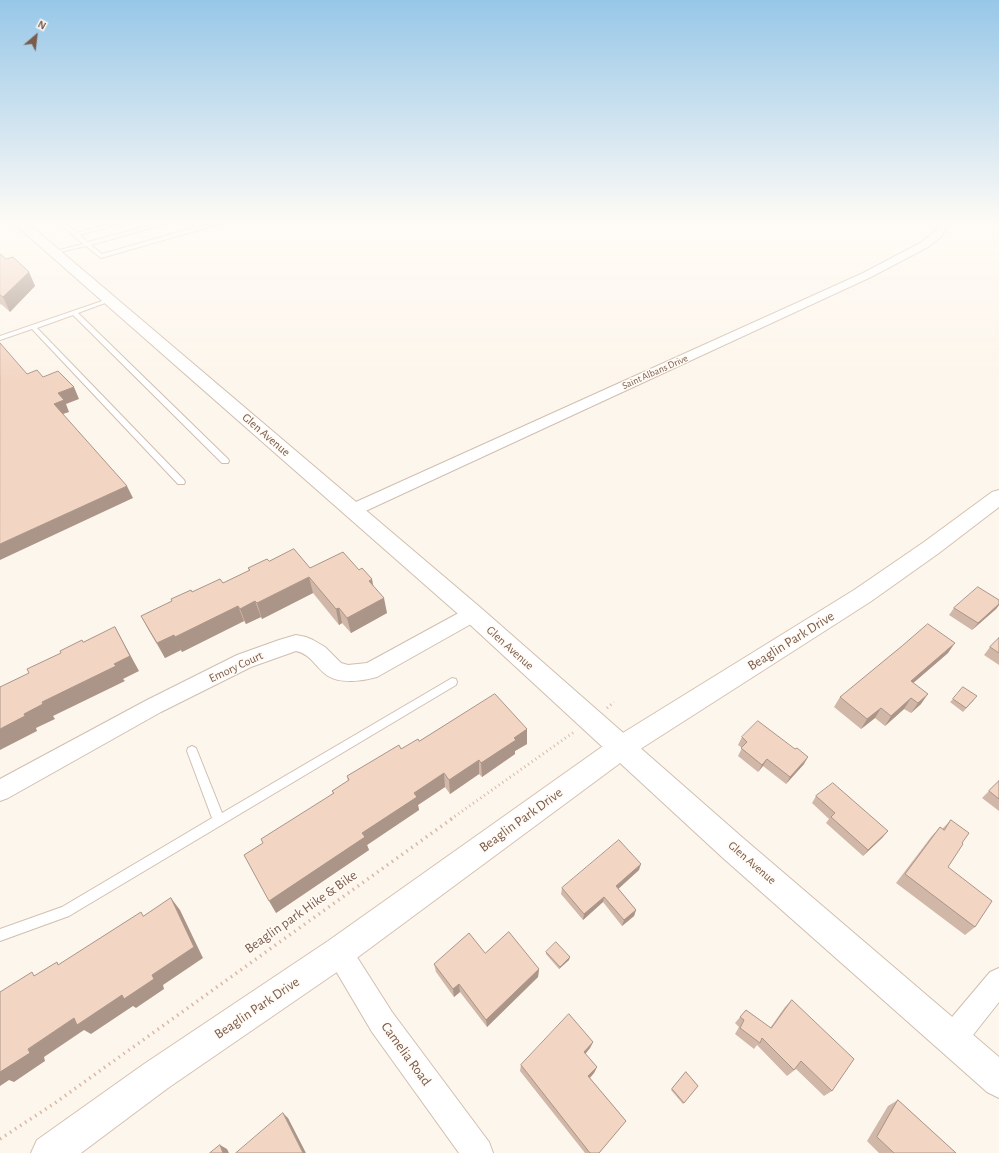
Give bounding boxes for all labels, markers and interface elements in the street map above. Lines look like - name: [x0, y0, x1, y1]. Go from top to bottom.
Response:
- north arrow: [16, 16, 56, 56]
- text: N: [36, 18, 48, 32]
- street label: Saint Albans Drive: [620, 352, 690, 392]
- street label: Glen Avenue: [239, 410, 293, 460]
- street label: Beaglin Park Drive: [745, 608, 837, 674]
- street label: Glen Avenue: [483, 623, 537, 673]
- street label: Emory Court: [207, 648, 265, 686]
- street label: Beaglin Park Drive: [476, 784, 566, 856]
- street label: Glen Avenue: [725, 838, 779, 888]
- street label: Beaglin park Hike & Bike: [241, 867, 361, 957]
- street label: Beaglin Park Drive: [211, 973, 303, 1043]
- street label: Camelia Road: [377, 1019, 435, 1089]

